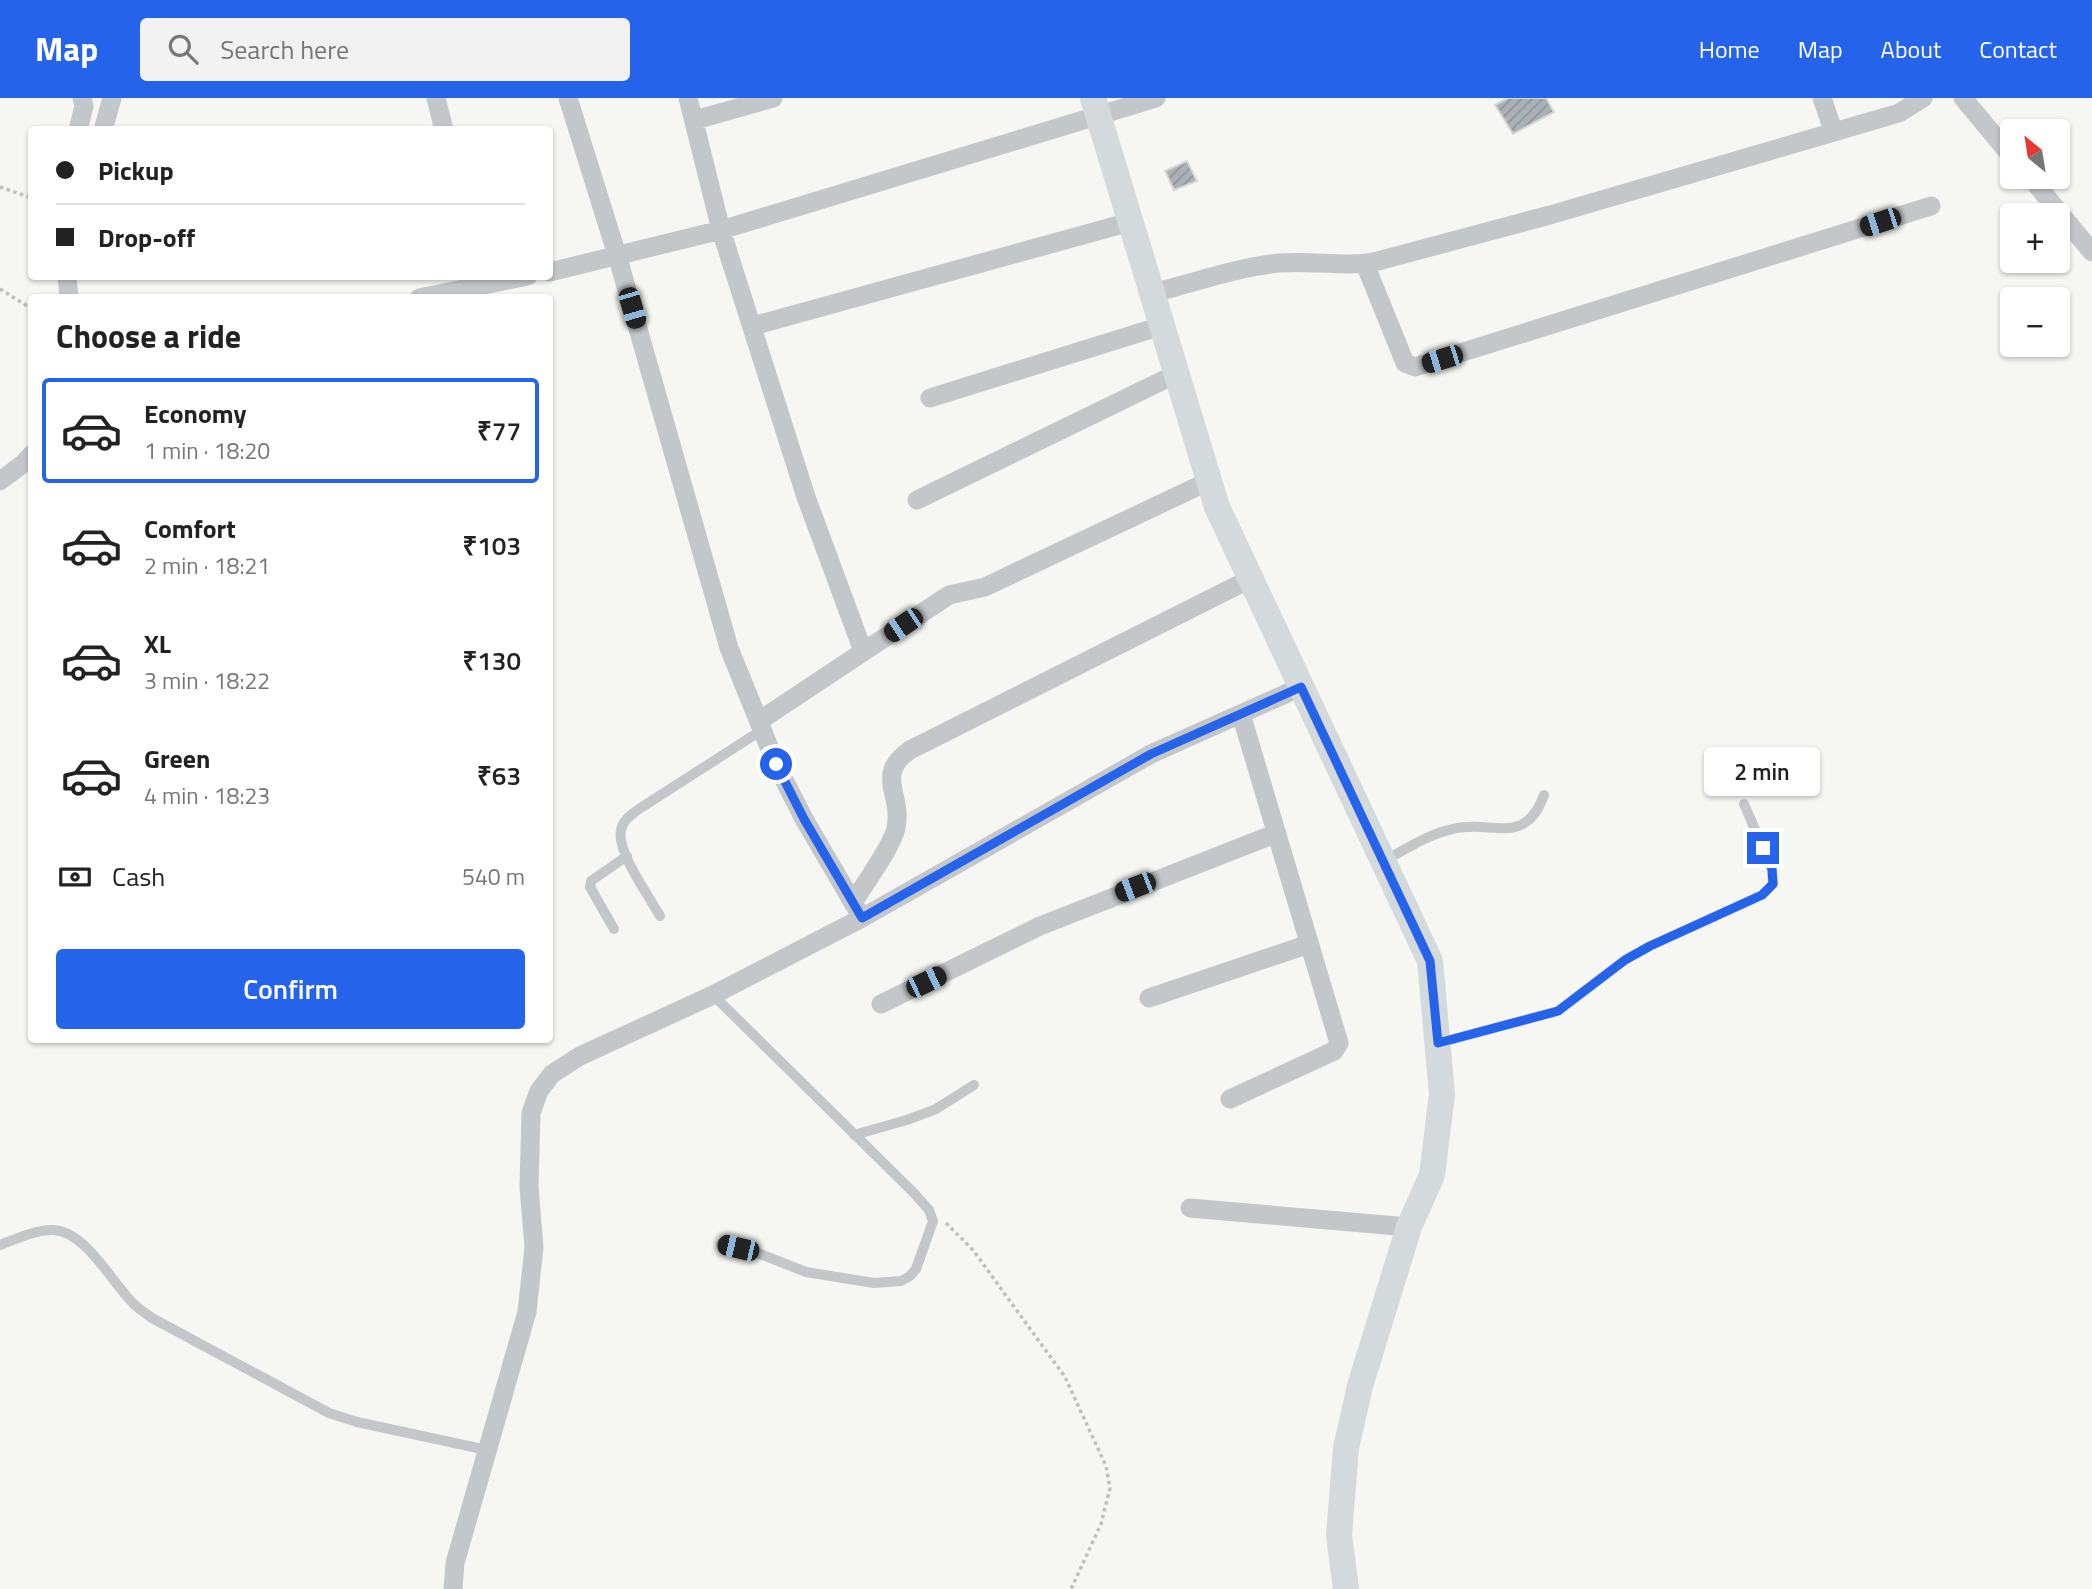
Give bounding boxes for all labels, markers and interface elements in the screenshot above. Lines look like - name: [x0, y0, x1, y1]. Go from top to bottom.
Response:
- search box: [140, 18, 630, 81]
- text: Map: [35, 24, 98, 74]
- icon: search: [164, 30, 202, 68]
- text: Search here: [220, 30, 349, 69]
- text: Home: [1699, 31, 1760, 67]
- text: Map: [1798, 31, 1843, 67]
- text: About: [1881, 31, 1941, 67]
- text: Contact: [1979, 31, 2057, 67]
- north arrow: [2000, 119, 2070, 189]
- map controls: [2000, 119, 2070, 357]
- text: Pickup: [98, 151, 174, 190]
- button: +: [2000, 203, 2070, 273]
- car: [1857, 206, 1904, 238]
- text: Drop-off: [98, 218, 195, 257]
- car: [617, 285, 648, 331]
- button: −: [2000, 287, 2070, 357]
- text: Choose a ride: [56, 312, 241, 360]
- car: [1419, 343, 1466, 375]
- text: Economy: [144, 394, 246, 433]
- icon: car: [60, 399, 123, 462]
- text: ₹77: [477, 411, 521, 450]
- text: 1 min · 18:20: [144, 433, 270, 468]
- text: Comfort: [144, 509, 236, 548]
- icon: car: [60, 514, 123, 577]
- text: ₹103: [462, 526, 521, 565]
- text: 2 min · 18:21: [144, 548, 270, 583]
- car: [880, 605, 927, 645]
- text: XL: [144, 624, 171, 663]
- icon: car: [60, 629, 123, 692]
- text: ₹130: [462, 641, 521, 680]
- text: 3 min · 18:22: [144, 663, 270, 698]
- text: Green: [144, 739, 210, 778]
- icon: car: [60, 744, 123, 807]
- callout: 2 min: [1705, 746, 1821, 796]
- route start: [760, 748, 792, 780]
- text: 2 min: [1734, 754, 1790, 789]
- text: ₹63: [477, 756, 521, 795]
- text: 4 min · 18:23: [144, 778, 270, 813]
- route end: [1747, 832, 1779, 864]
- text: Cash: [112, 857, 165, 896]
- icon: cash: [56, 858, 94, 896]
- text: 540 m: [462, 859, 525, 894]
- car: [1112, 870, 1159, 904]
- button: Confirm: [56, 949, 525, 1029]
- car: [903, 963, 950, 1001]
- car: [716, 1233, 761, 1263]

